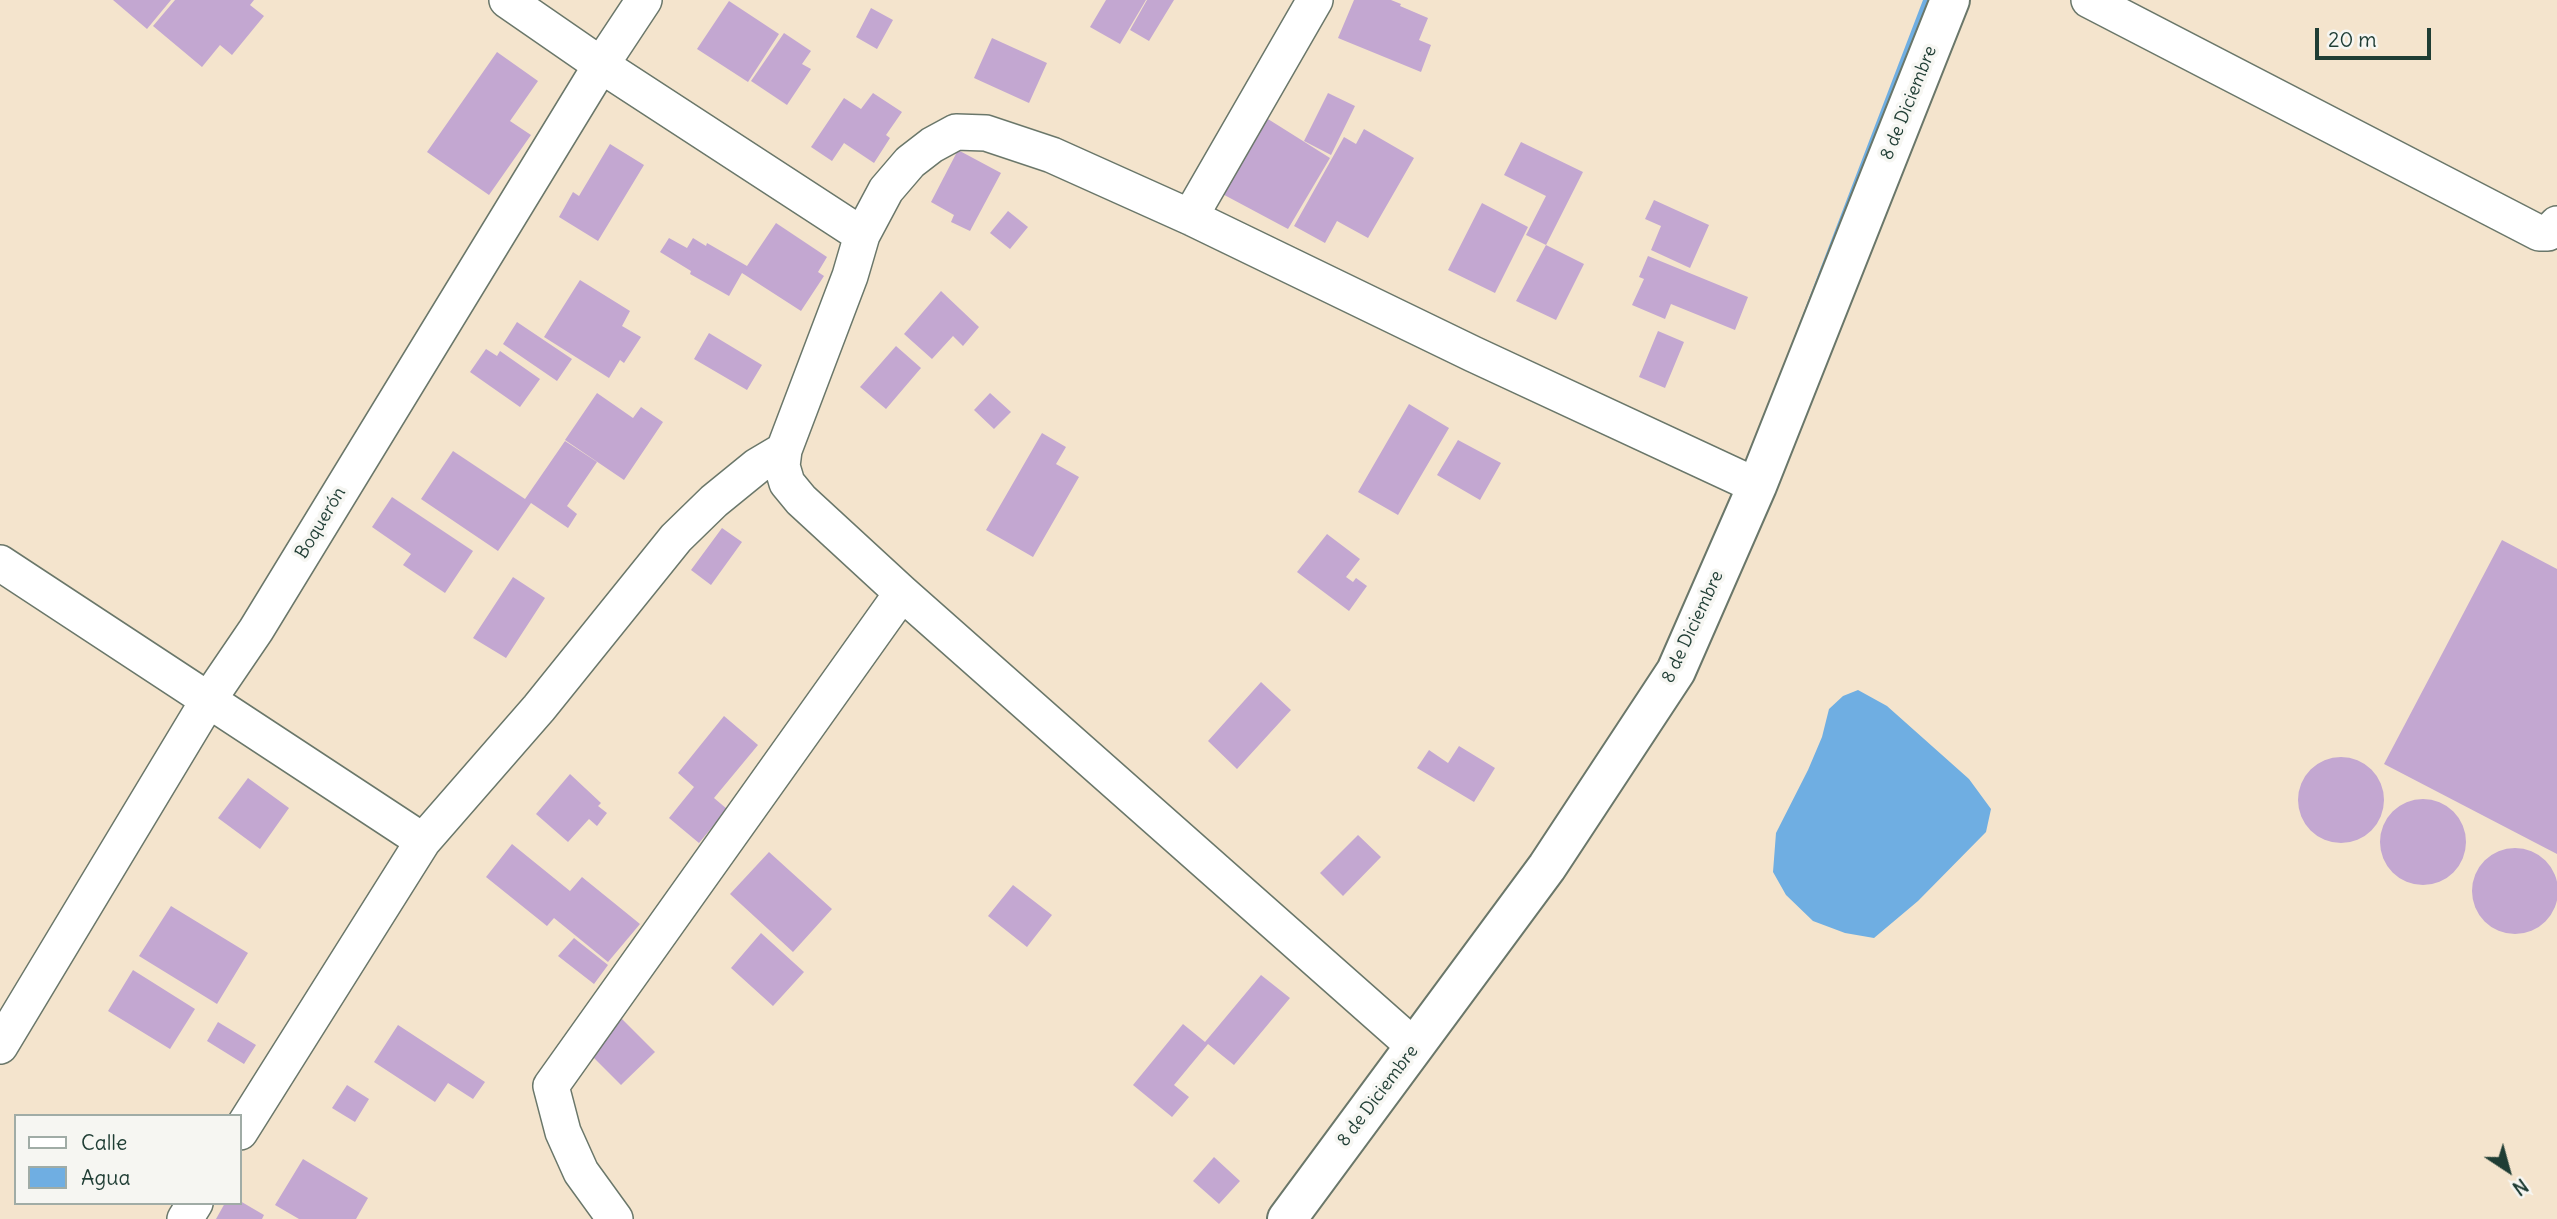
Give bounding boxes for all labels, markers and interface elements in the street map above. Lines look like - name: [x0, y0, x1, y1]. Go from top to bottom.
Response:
- scale bar: [2319, 14, 2434, 58]
- text: 20 m: [2328, 26, 2377, 53]
- street label: 8 de Diciembre: [1876, 43, 1942, 163]
- street label: Boquerón: [291, 483, 351, 563]
- street label: 8 de Diciembre: [1658, 568, 1728, 686]
- street label: 8 de Diciembre: [1333, 1041, 1423, 1151]
- legend: [14, 1114, 242, 1205]
- text: Calle: [81, 1129, 127, 1156]
- north arrow: [2473, 1135, 2543, 1205]
- text: Agua: [81, 1164, 130, 1191]
- text: N: [2508, 1173, 2533, 1201]

